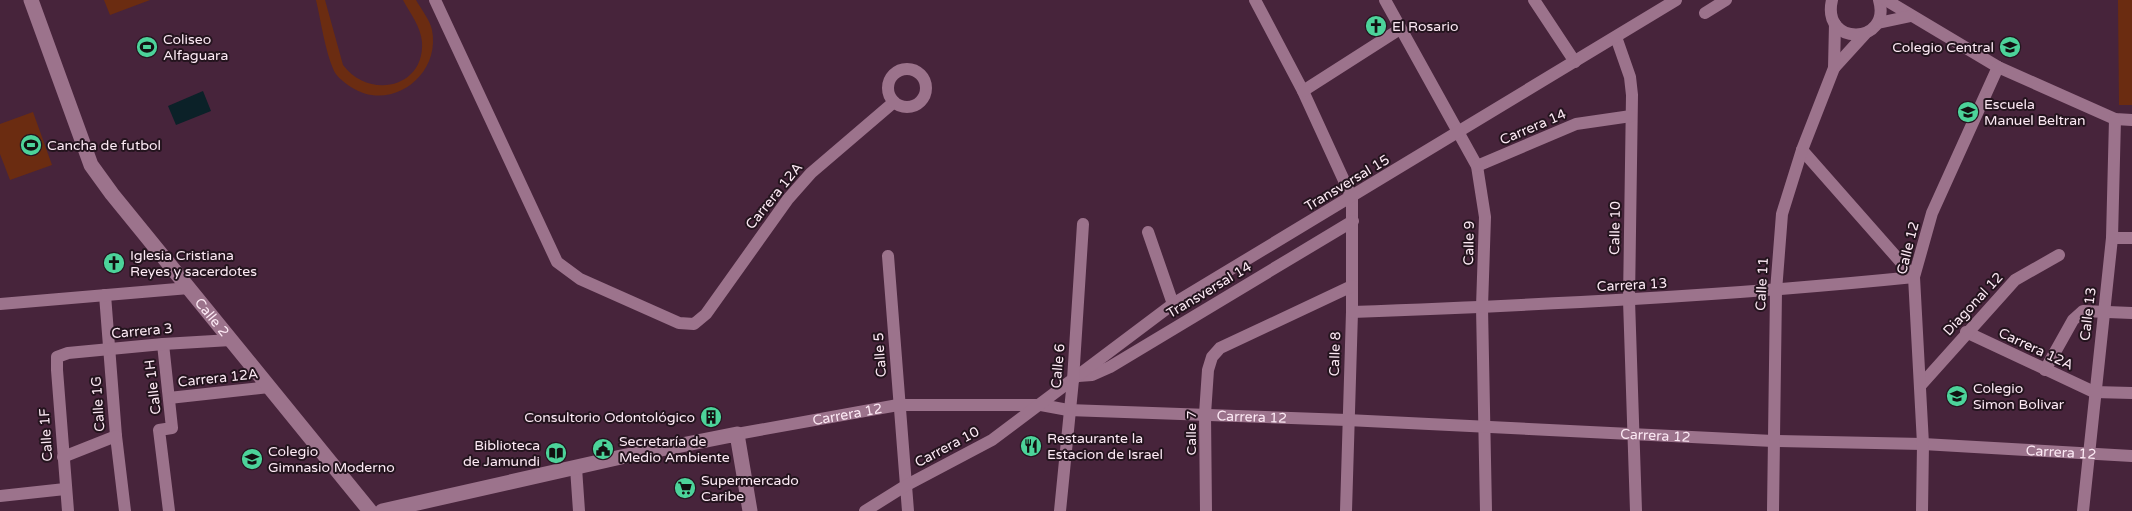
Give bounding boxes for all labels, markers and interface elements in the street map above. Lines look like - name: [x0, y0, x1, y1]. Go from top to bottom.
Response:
- church icon: El Rosario: [1364, 14, 1388, 38]
- place label: El Rosario: [1392, 18, 1459, 35]
- place label: Coliseo Alfaguara: [163, 31, 228, 64]
- sports icon: Coliseo Alfaguara: [135, 35, 159, 59]
- school or university icon: Colegio Central: [1998, 35, 2022, 59]
- place label: Colegio Central: [1892, 39, 1994, 56]
- place label: Escuela Manuel Beltran: [1984, 96, 2086, 129]
- school or university icon: Escuela Manuel Beltran: [1956, 100, 1980, 124]
- street label: Carrera 14: [1497, 105, 1569, 149]
- sports icon: Cancha de futbol: [19, 133, 43, 157]
- place label: Cancha de futbol: [47, 137, 161, 154]
- street label: Transversal 15: [1301, 151, 1393, 215]
- street label: Carrera 12A: [742, 159, 806, 233]
- street label: Calle 10: [1606, 201, 1624, 255]
- street label: Calle 9: [1460, 220, 1478, 266]
- street label: Calle 12: [1893, 220, 1923, 276]
- place label: Iglesia Cristiana Reyes y sacerdotes: [130, 247, 257, 280]
- church icon: Iglesia Cristiana Reyes y sacerdotes: [102, 251, 126, 275]
- street label: Calle 11: [1752, 257, 1772, 311]
- street label: Transversal 14: [1163, 258, 1255, 322]
- street label: Diagonal 12: [1939, 269, 2007, 339]
- street label: Carrera 13: [1596, 275, 1668, 295]
- street label: Calle 13: [2076, 286, 2100, 342]
- street label: Calle 2: [191, 294, 233, 340]
- street label: Carrera 3: [111, 320, 173, 342]
- street label: Carrera 12A: [1996, 324, 2076, 374]
- street label: Calle 8: [1326, 331, 1344, 377]
- street label: Calle 5: [870, 332, 890, 378]
- street label: Calle 6: [1048, 343, 1068, 389]
- street label: Calle 1H: [141, 358, 165, 416]
- street label: Carrera 12A: [177, 365, 259, 391]
- street label: Calle 1G: [88, 376, 108, 432]
- place label: Colegio Simon Bolivar: [1973, 380, 2065, 413]
- school or university icon: Colegio Simon Bolivar: [1945, 384, 1969, 408]
- street label: Carrera 12: [811, 400, 883, 429]
- building icon: Consultorio Odontológico: [699, 405, 723, 429]
- street label: Calle 1F: [36, 407, 56, 462]
- street label: Carrera 12: [1216, 407, 1287, 426]
- place label: Consultorio Odontológico: [524, 409, 695, 426]
- street label: Calle 7: [1183, 411, 1200, 455]
- street label: Carrera 10: [912, 423, 982, 471]
- street label: Carrera 12: [1620, 425, 1691, 445]
- place label: Restaurante la Estacion de Israel: [1047, 430, 1163, 463]
- place label: Secretaría de Medio Ambiente: [619, 433, 730, 466]
- restaurant icon: Restaurante la Estacion de Israel: [1019, 434, 1043, 458]
- place label: Biblioteca de Jamundi: [463, 437, 540, 470]
- public building icon: Secretaría de Medio Ambiente: [591, 437, 615, 461]
- library icon: Biblioteca de Jamundi: [544, 441, 568, 465]
- street label: Carrera 12: [2025, 441, 2097, 462]
- place label: Colegio Gimnasio Moderno: [268, 443, 395, 476]
- school or university icon: Colegio Gimnasio Moderno: [240, 447, 264, 471]
- place label: Supermercado Caribe: [701, 472, 799, 505]
- supermarket icon: Supermercado Caribe: [673, 476, 697, 500]

